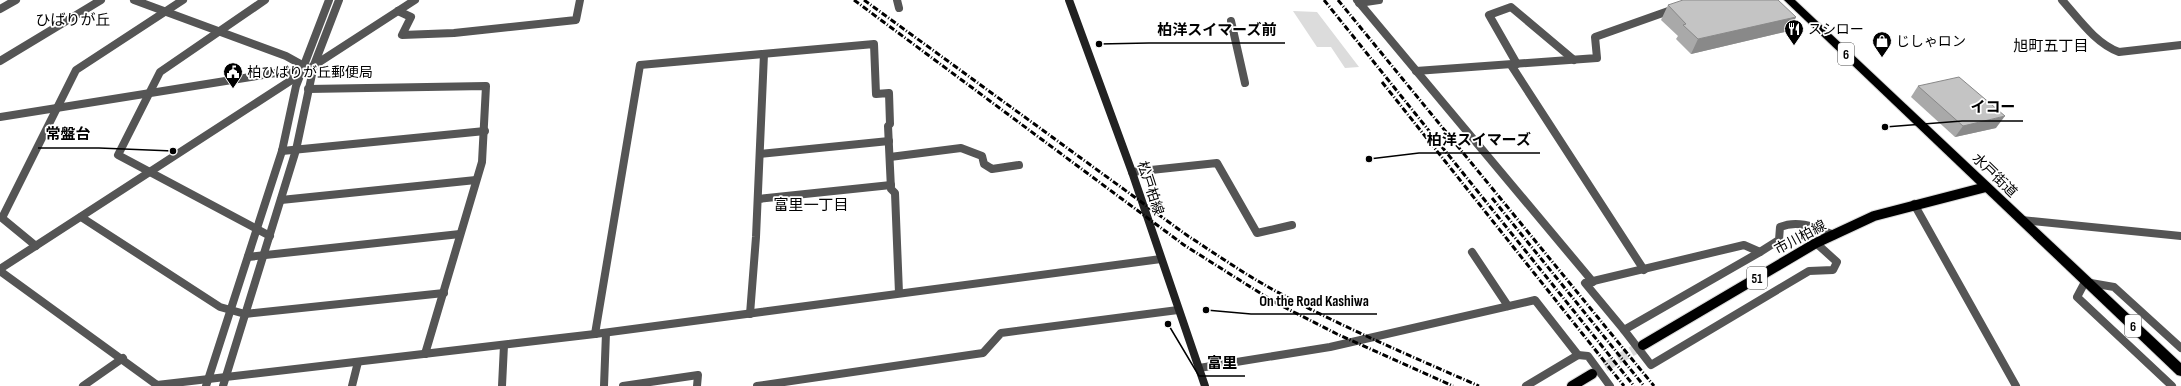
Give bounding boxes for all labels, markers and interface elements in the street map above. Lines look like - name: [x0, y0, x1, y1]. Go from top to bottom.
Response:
- district label: ひばりが丘: [35, 11, 111, 30]
- callout: 柏洋スイマーズ前: [1149, 16, 1285, 43]
- restaurant icon: スシロー: [1783, 18, 1805, 46]
- text: 柏洋スイマーズ前: [1157, 21, 1277, 40]
- place label: スシロー: [1808, 21, 1864, 38]
- shop icon: じしゃロン: [1871, 30, 1893, 58]
- place label: じしゃロン: [1896, 33, 1966, 50]
- district label: 旭町五丁目: [2013, 37, 2089, 56]
- road number: 6: [1838, 43, 1854, 65]
- public building icon: 柏ひばりが丘郵便局: [222, 61, 244, 89]
- place label: 柏ひばりが丘郵便局: [247, 64, 373, 81]
- callout: イコー: [1962, 94, 2023, 121]
- text: イコー: [1970, 98, 2016, 117]
- callout: 常盤台: [38, 121, 99, 148]
- text: 常盤台: [45, 125, 91, 144]
- callout: 柏洋スイマーズ: [1419, 126, 1540, 153]
- text: 柏洋スイマーズ: [1427, 131, 1531, 150]
- street label: 水戸街道: [1969, 150, 2021, 201]
- street label: 松戸柏線: [1134, 159, 1167, 217]
- district label: 富里一丁目: [773, 196, 849, 215]
- street label: 市川柏線: [1772, 217, 1829, 258]
- road number: 51: [1747, 267, 1767, 289]
- callout: On the Road Kashiwa: [1251, 287, 1377, 314]
- text: On the Road Kashiwa: [1259, 292, 1369, 311]
- road number: 6: [2125, 315, 2141, 337]
- callout: 富里: [1199, 349, 1245, 376]
- text: 富里: [1207, 354, 1237, 373]

